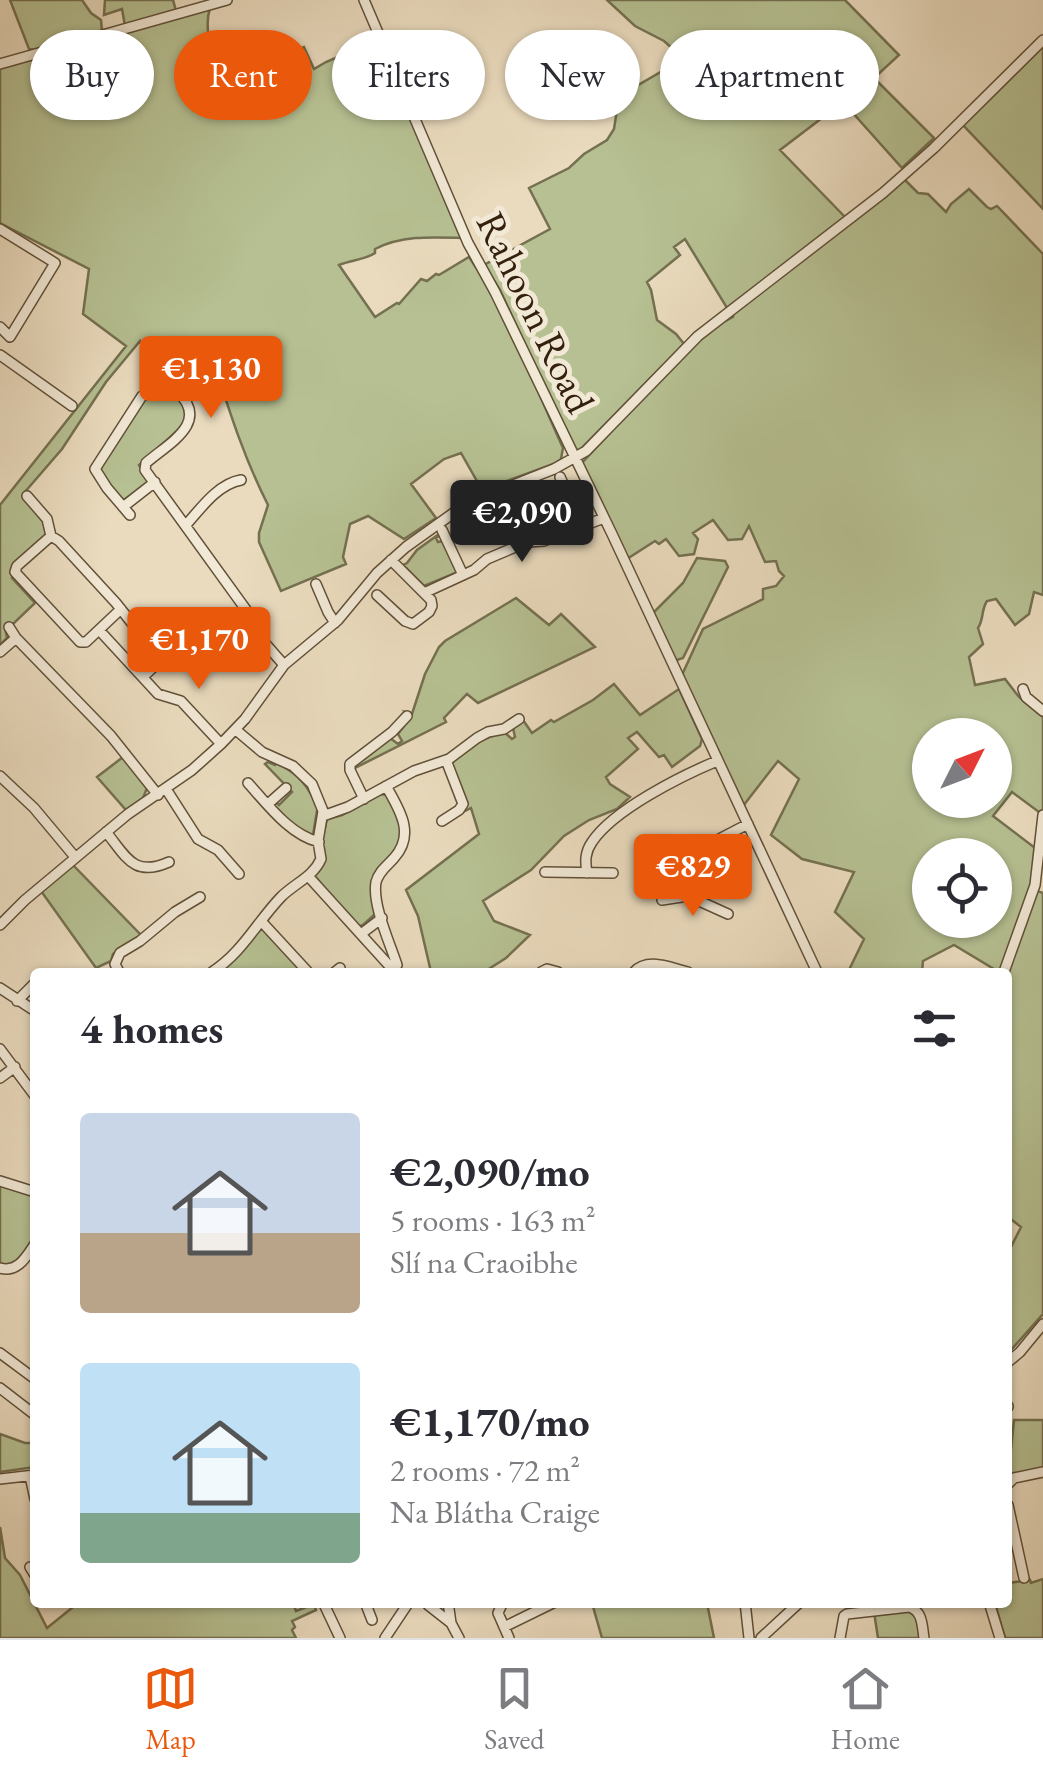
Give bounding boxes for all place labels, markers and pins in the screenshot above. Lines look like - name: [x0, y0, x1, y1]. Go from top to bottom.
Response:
- pin: €1,130: [130, 336, 292, 421]
- pin: €2,090: [441, 480, 603, 565]
- pin: €1,170: [118, 607, 280, 692]
- pin: €829: [634, 834, 752, 919]

